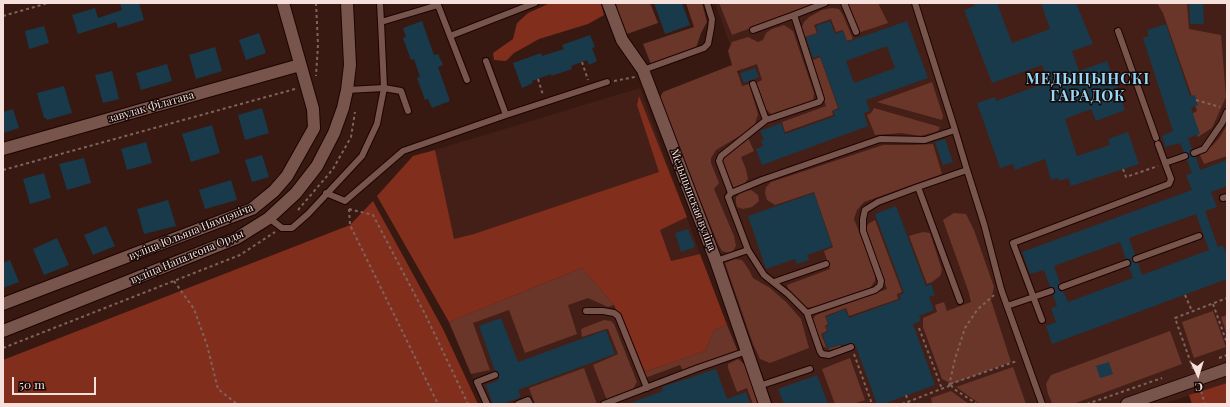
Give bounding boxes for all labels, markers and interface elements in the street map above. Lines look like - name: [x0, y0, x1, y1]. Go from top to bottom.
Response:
- district label: МЕДЫЦЫНСКІ ГАРАДОК: [1026, 70, 1150, 105]
- street label: завулак Філатава: [106, 88, 196, 126]
- street label: Медыцынская вуліца: [667, 147, 719, 253]
- street label: вуліца Юльяна Нямцэвіча: [127, 201, 255, 263]
- street label: вуліца Напалеона Орды: [128, 227, 246, 287]
- north arrow: [1178, 355, 1218, 395]
- scale bar: [14, 369, 98, 395]
- text: 50 m: [19, 376, 45, 392]
- text: С: [1194, 380, 1203, 395]

